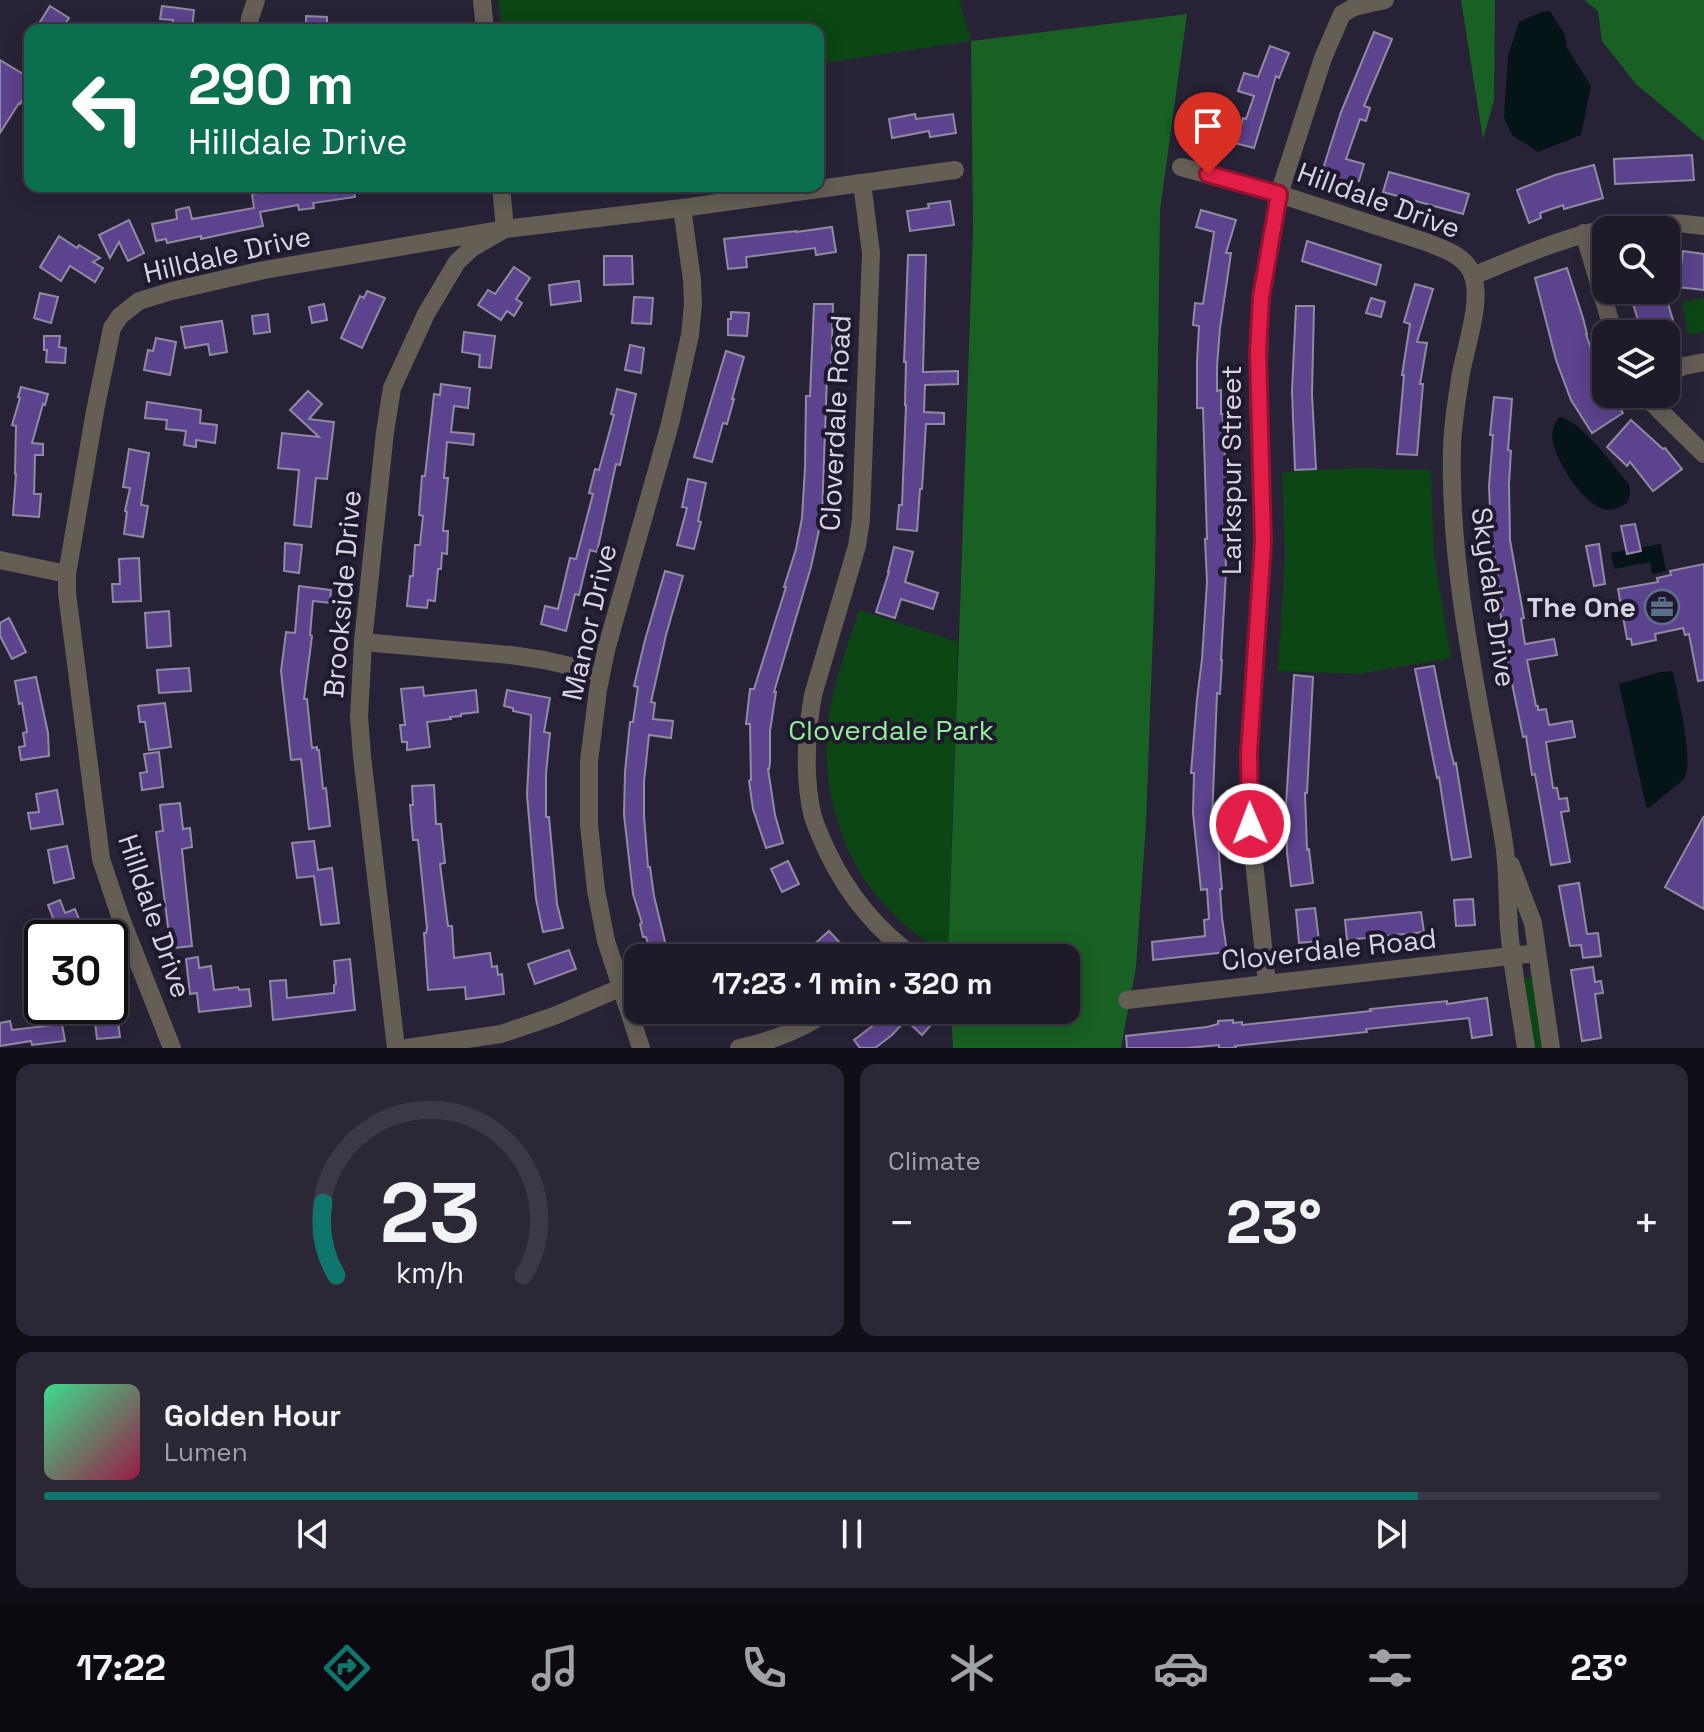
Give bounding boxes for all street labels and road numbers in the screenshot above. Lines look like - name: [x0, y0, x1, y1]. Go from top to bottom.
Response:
- street label: Hilldale Drive: [1293, 154, 1465, 246]
- street label: Hilldale Drive: [140, 217, 314, 291]
- street label: Cloverdale Road: [811, 314, 859, 532]
- street label: Larkspur Street: [1213, 365, 1249, 575]
- street label: Brookside Drive: [315, 489, 369, 699]
- street label: Skydale Drive: [1464, 505, 1524, 689]
- street label: Manor Drive: [554, 540, 624, 704]
- street label: Hilldale Drive: [110, 829, 200, 1003]
- street label: Cloverdale Road: [1220, 920, 1438, 978]

